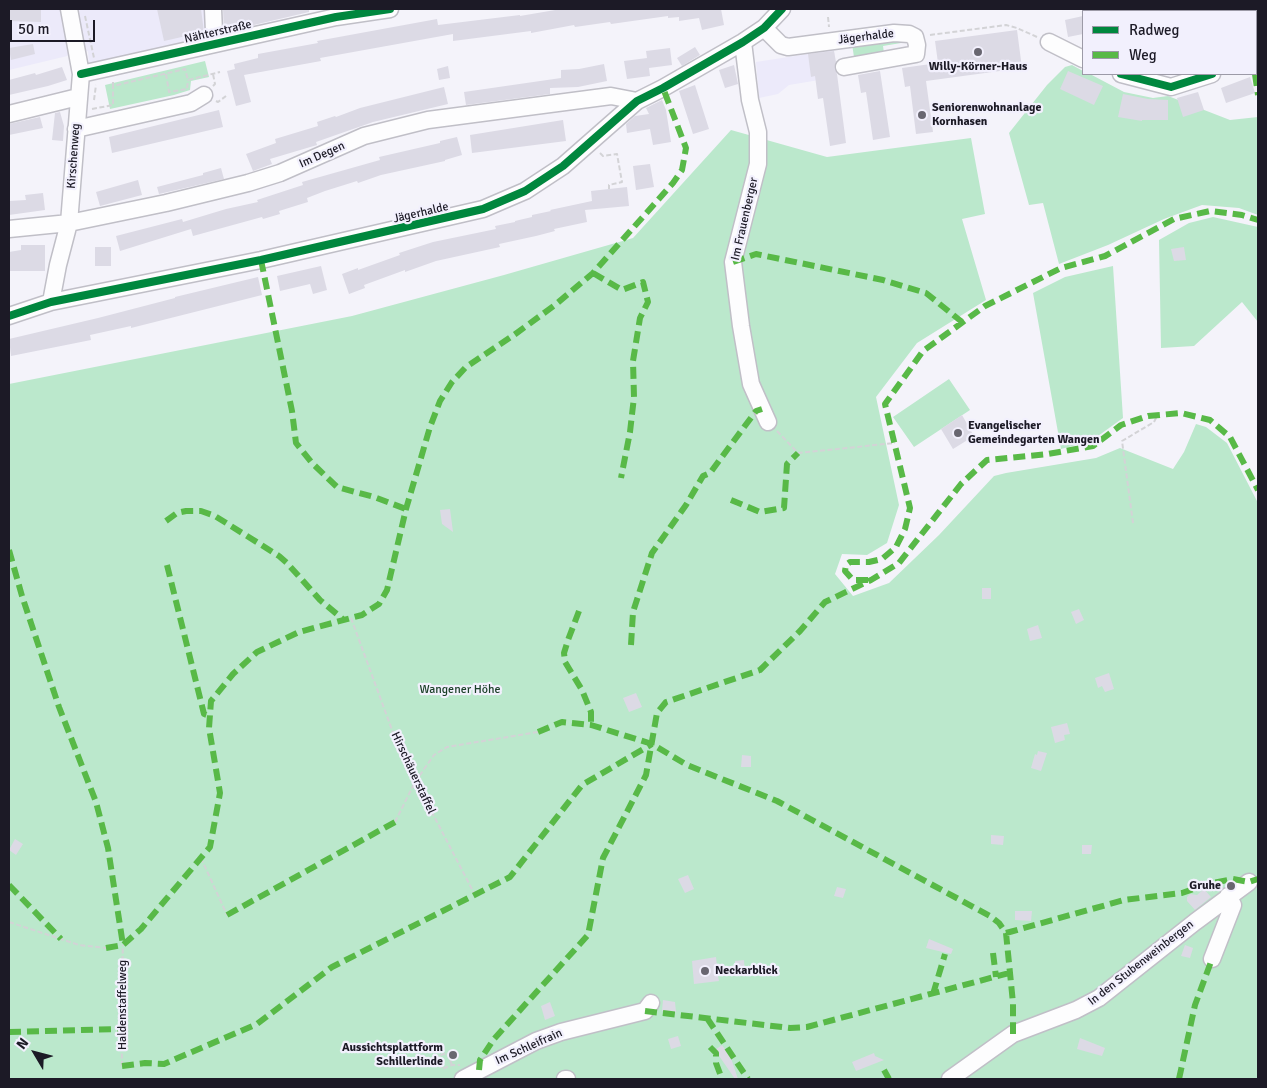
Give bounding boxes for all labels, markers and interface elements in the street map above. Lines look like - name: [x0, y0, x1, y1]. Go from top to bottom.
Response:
- scale bar: [12, 10, 98, 42]
- legend: [1082, 10, 1257, 75]
- street label: Nähterstraße: [183, 17, 253, 47]
- text: 50 m: [18, 20, 49, 38]
- text: Radweg: [1129, 21, 1179, 39]
- street label: Jägerhalde: [837, 26, 895, 48]
- marker: Willy-Körner-Haus: [972, 46, 984, 58]
- text: Weg: [1129, 46, 1157, 64]
- place label: Willy-Körner-Haus: [929, 60, 1027, 74]
- place label: Seniorenwohnanlage Kornhasen: [932, 101, 1041, 129]
- marker: Seniorenwohnanlage Kornhasen: [916, 109, 928, 121]
- street label: Kirschenweg: [65, 123, 83, 189]
- street label: Im Degen: [297, 139, 347, 171]
- street label: Im Frauenberger: [728, 176, 762, 262]
- street label: Jägerhalde: [392, 200, 450, 226]
- place label: Evangelischer Gemeindegarten Wangen: [968, 419, 1100, 447]
- marker: Evangelischer Gemeindegarten Wangen: [952, 427, 964, 439]
- park label: Wangener Höhe: [419, 683, 501, 697]
- street label: Hirschäuerstaffel: [388, 730, 438, 816]
- place label: Gruhe: [1189, 879, 1221, 893]
- marker: Gruhe: [1225, 880, 1237, 892]
- street label: In den Stubenweinbergen: [1085, 917, 1197, 1009]
- street label: Haldenstaffelweg: [116, 960, 130, 1050]
- place label: Neckarblick: [715, 964, 778, 978]
- marker: Neckarblick: [699, 965, 711, 977]
- street label: Im Schleifrain: [493, 1026, 565, 1068]
- north arrow: [10, 1028, 60, 1078]
- text: N: [13, 1035, 32, 1053]
- place label: Aussichtsplattform Schillerlinde: [342, 1041, 443, 1069]
- marker: Aussichtsplattform Schillerlinde: [447, 1049, 459, 1061]

